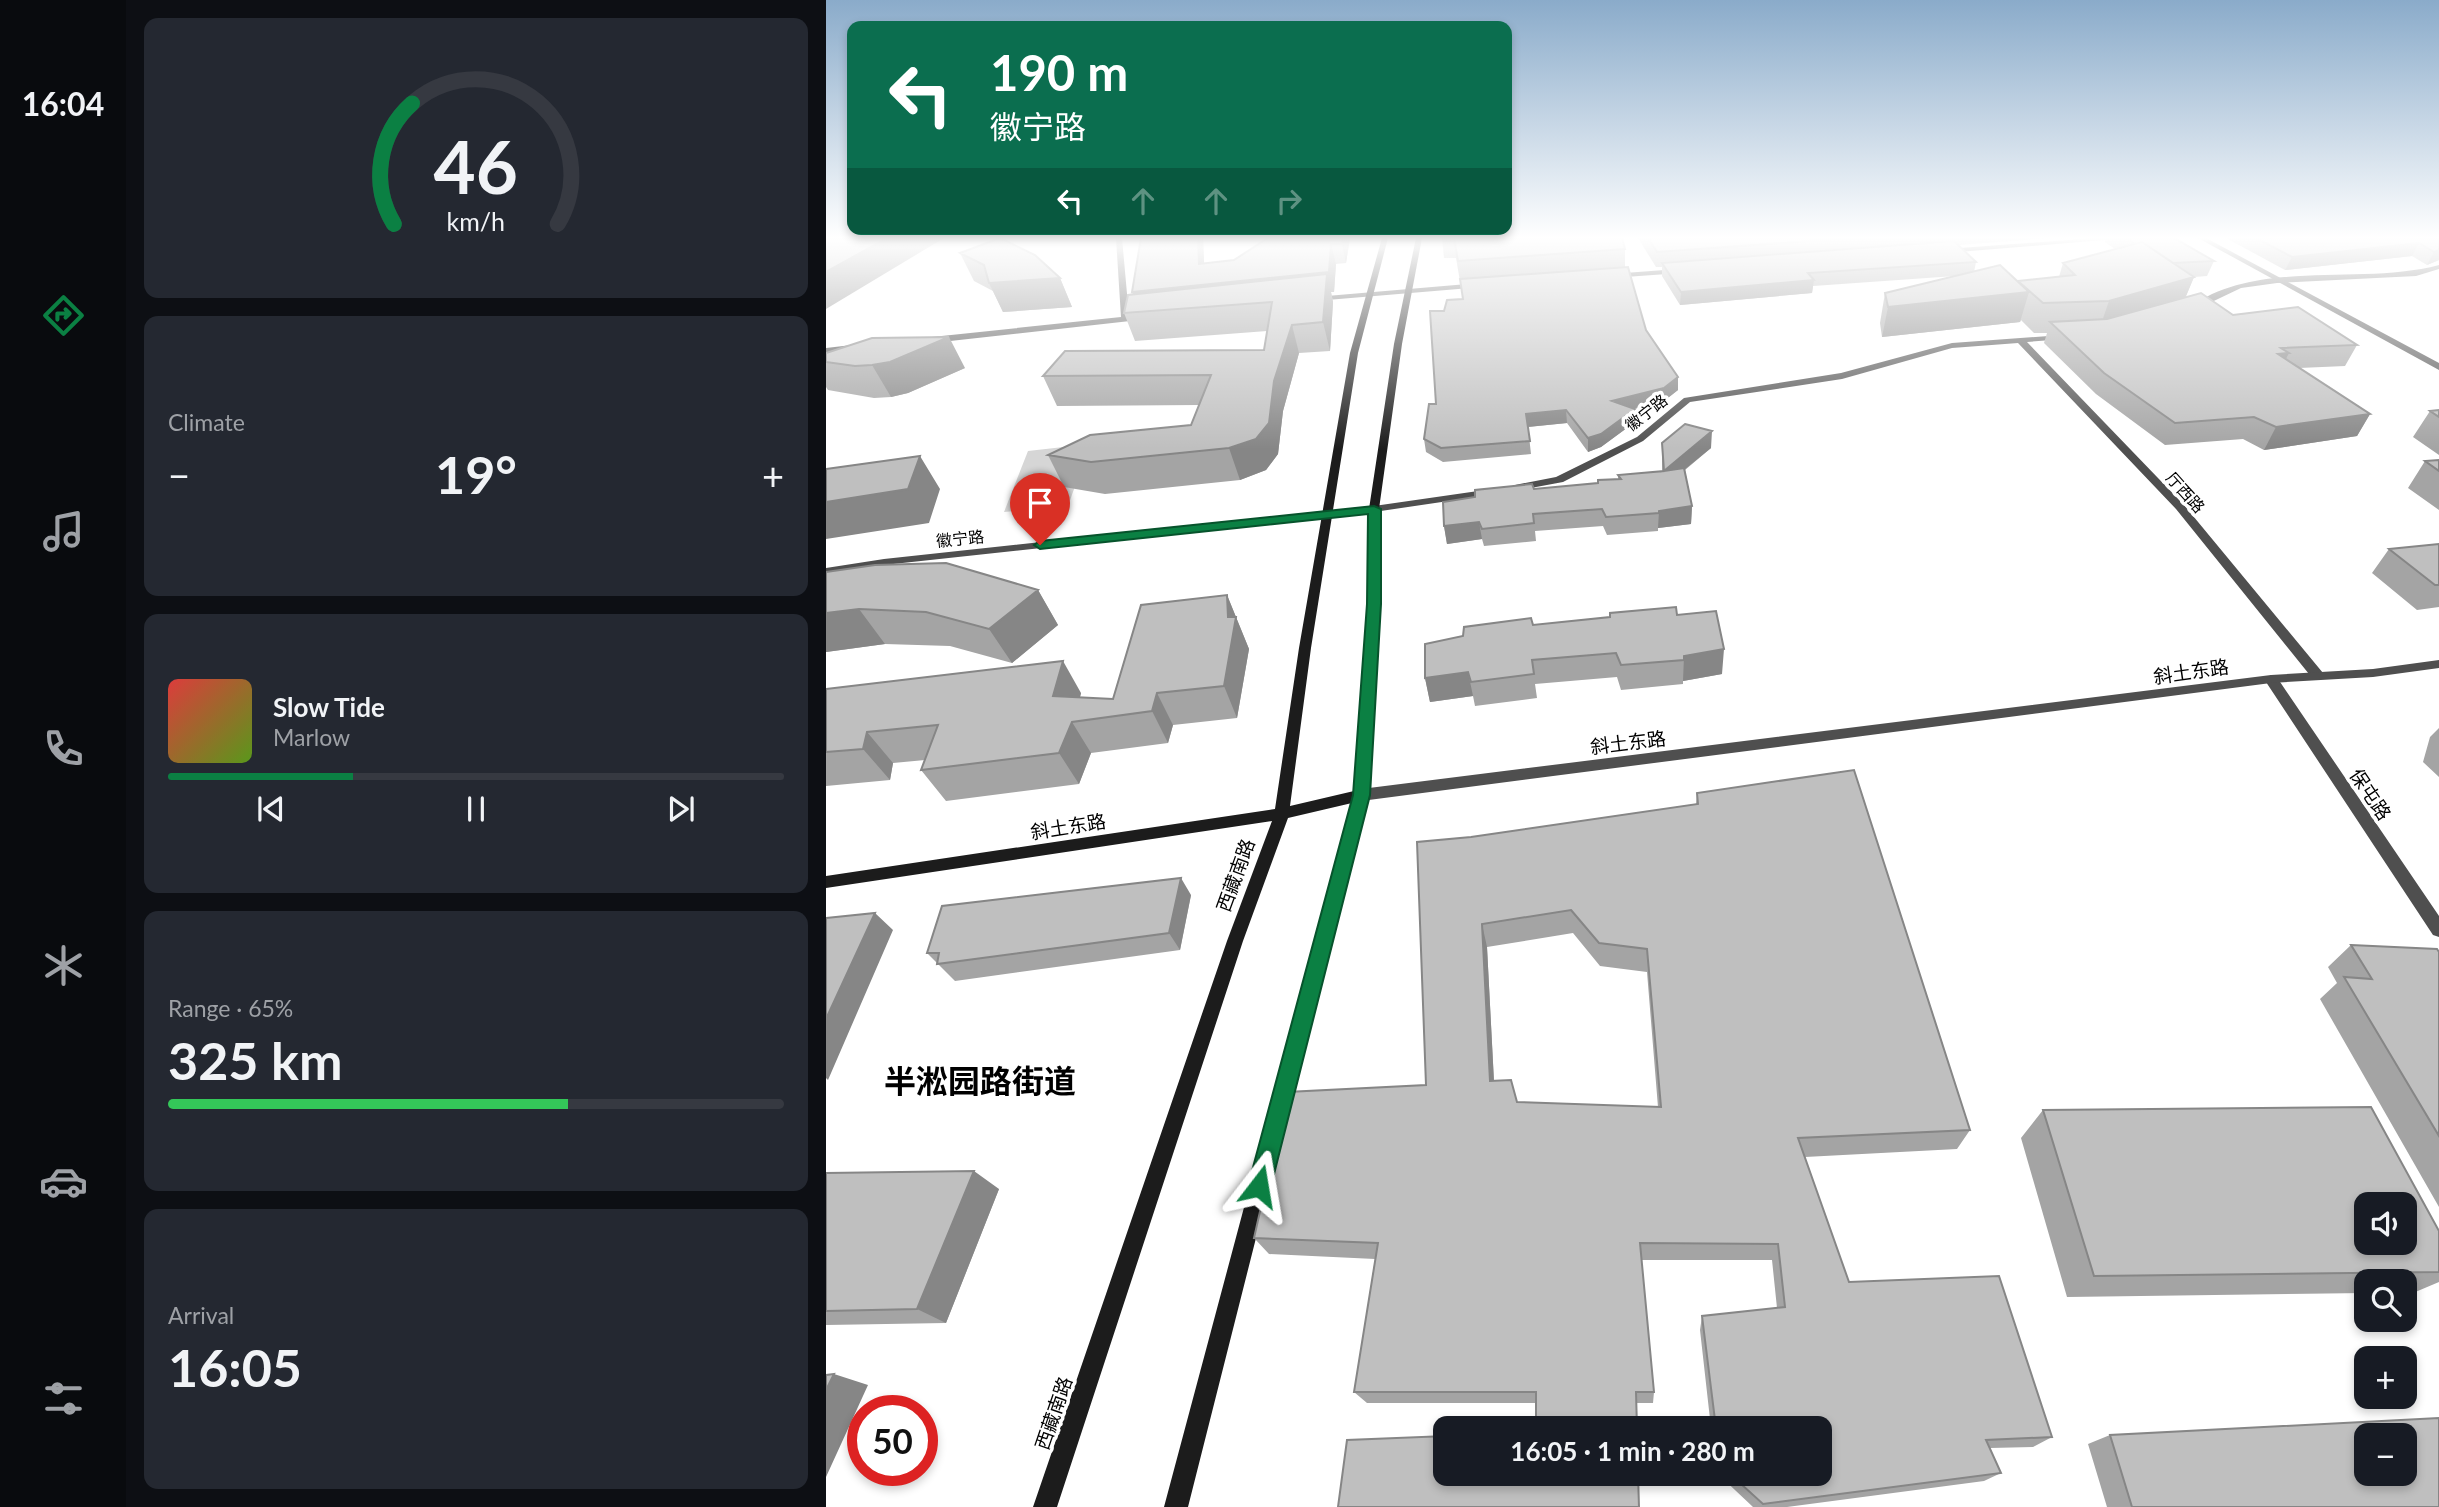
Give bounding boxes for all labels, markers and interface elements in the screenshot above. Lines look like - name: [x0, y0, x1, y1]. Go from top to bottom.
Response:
- text: 190 m: [990, 43, 1128, 101]
- icon: left: [875, 49, 966, 140]
- text: 16:04: [22, 84, 104, 123]
- text: 徽宁路: [990, 107, 1086, 146]
- text: 46: [434, 122, 518, 210]
- icon: left: [1051, 182, 1089, 220]
- icon: ahead: [1124, 182, 1162, 220]
- icon: ahead: [1197, 182, 1235, 220]
- icon: right: [1270, 182, 1308, 220]
- text: km/h: [447, 206, 505, 236]
- icon: directions: [39, 291, 88, 340]
- street label: 徽宁路: [1621, 390, 1671, 434]
- text: Climate: [168, 408, 245, 436]
- text: 19°: [435, 443, 517, 505]
- text: −: [168, 452, 190, 498]
- text: +: [762, 452, 784, 498]
- street label: 厅西路: [2163, 468, 2209, 516]
- pin: [1010, 473, 1070, 545]
- icon: arrive: [1021, 484, 1059, 522]
- icon: music: [39, 507, 88, 556]
- street label: 徽宁路: [935, 526, 985, 550]
- street label: 斜土东路: [2152, 654, 2230, 688]
- text: Slow Tide: [273, 691, 385, 723]
- text: Marlow: [273, 723, 350, 751]
- icon: phone: [39, 724, 88, 773]
- street label: 斜土东路: [1589, 726, 1667, 758]
- street label: 保屯路: [2346, 764, 2396, 824]
- icon: previous: [252, 790, 290, 828]
- icon: pause: [457, 790, 495, 828]
- icon: next: [662, 790, 700, 828]
- street label: 斜土东路: [1029, 809, 1107, 843]
- street label: 西藏南路: [1211, 835, 1259, 915]
- icon: climate: [39, 941, 88, 990]
- text: Range · 65%: [168, 994, 293, 1022]
- text: 325 km: [168, 1029, 342, 1091]
- district label: 半淞园路街道: [884, 1061, 1076, 1100]
- position arrow: [1222, 1149, 1296, 1223]
- icon: car: [39, 1157, 88, 1206]
- map controls: [2354, 1192, 2417, 1486]
- button: sound: [2354, 1192, 2417, 1255]
- button: search: [2354, 1269, 2417, 1332]
- text: Arrival: [168, 1301, 234, 1329]
- text: 16:05: [168, 1336, 302, 1398]
- button: +: [2354, 1346, 2417, 1409]
- street label: 西藏南路: [1030, 1373, 1076, 1453]
- icon: filters: [39, 1374, 88, 1423]
- speed limit sign: 50: [847, 1395, 938, 1486]
- button: −: [2354, 1423, 2417, 1486]
- text: 16:05 · 1 min · 280 m: [1510, 1435, 1755, 1467]

